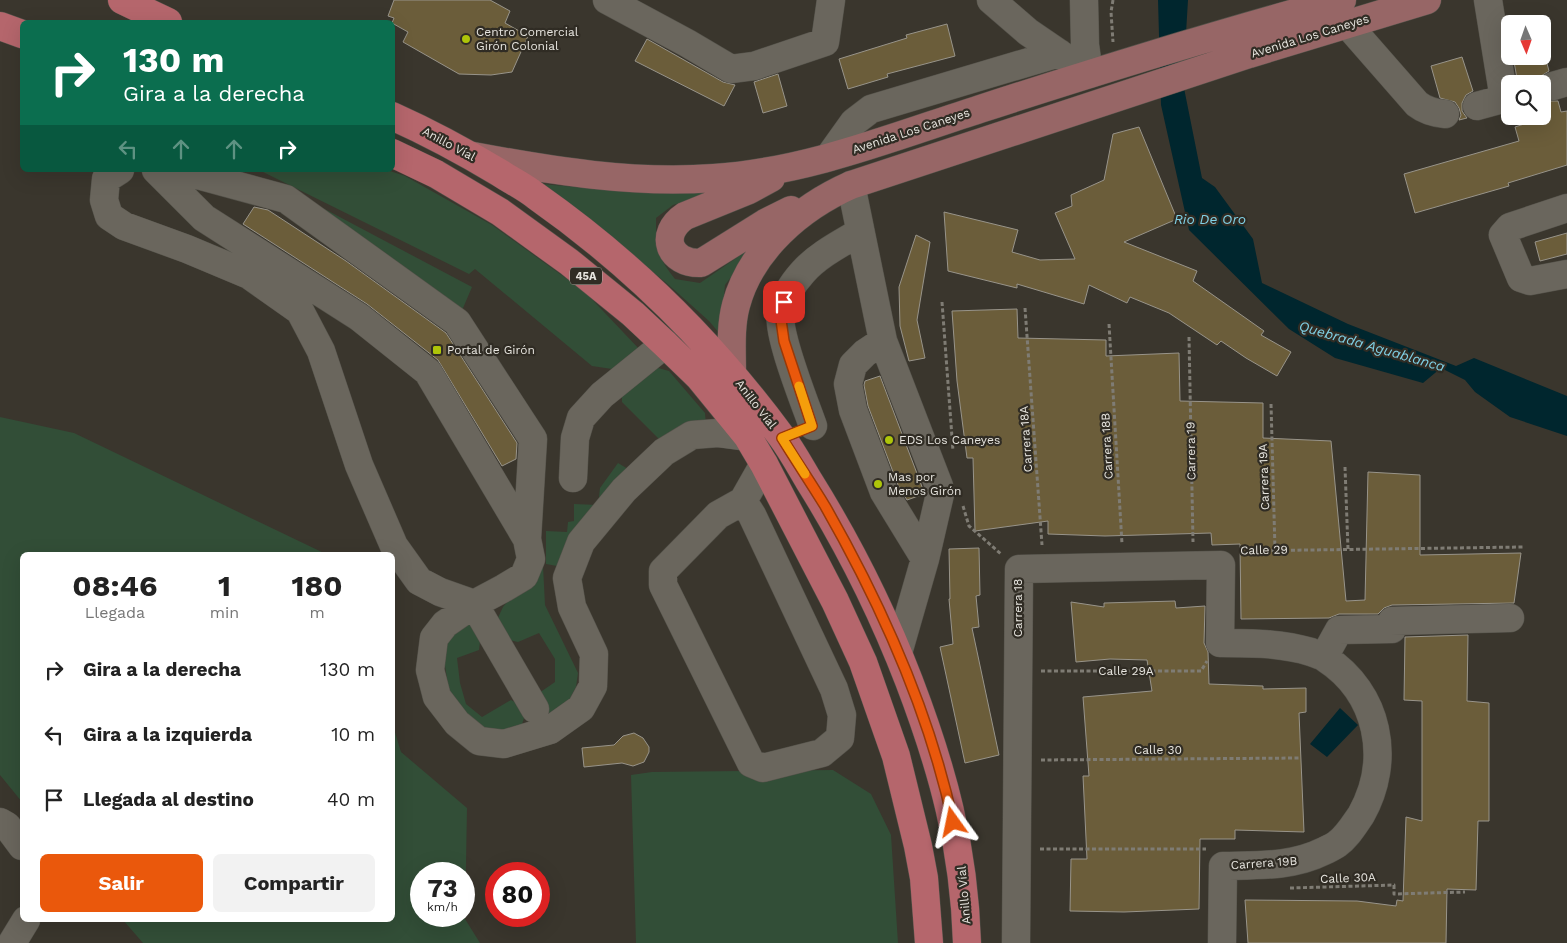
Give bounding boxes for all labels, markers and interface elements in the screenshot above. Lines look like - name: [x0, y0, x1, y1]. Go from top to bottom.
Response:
- street label: Avenida Los Caneyes: [1249, 11, 1371, 61]
- north arrow: [1501, 15, 1551, 65]
- map controls: [1501, 15, 1551, 125]
- place label: Centro Comercial Girón Colonial: [476, 25, 579, 53]
- marker: Centro Comercial Girón Colonial: [460, 33, 472, 45]
- text: 130 m: [123, 39, 224, 81]
- icon: right: [40, 40, 105, 105]
- button: search: [1501, 75, 1551, 125]
- text: Gira a la derecha: [123, 81, 305, 106]
- street label: Avenida Los Caneyes: [851, 105, 971, 157]
- street label: Anillo Víal: [420, 124, 478, 164]
- icon: left: [114, 135, 142, 163]
- icon: ahead: [167, 135, 195, 163]
- icon: ahead: [220, 135, 248, 163]
- icon: right: [273, 135, 301, 163]
- water label: Rio De Oro: [1174, 211, 1246, 227]
- road number: 45A: [570, 268, 602, 284]
- pin: [763, 281, 805, 323]
- icon: arrive: [770, 288, 798, 316]
- water label: Quebrada Aguablanca: [1297, 318, 1447, 375]
- place label: Portal de Girón: [447, 343, 535, 357]
- marker: Portal de Girón: [431, 344, 443, 356]
- street label: Anillo Víal: [733, 377, 780, 431]
- street label: Carrera 18A: [1017, 405, 1035, 473]
- street label: Carrera 18B: [1098, 412, 1116, 480]
- street label: Carrera 19: [1183, 422, 1199, 480]
- place label: EDS Los Caneyes: [899, 433, 1000, 447]
- marker: EDS Los Caneyes: [883, 434, 895, 446]
- street label: Carrera 19A: [1256, 443, 1272, 510]
- place label: Mas por Menos Girón: [888, 470, 961, 498]
- marker: Mas por Menos Girón: [872, 478, 884, 490]
- street label: Calle 29: [1240, 543, 1288, 557]
- text: 08:46: [72, 568, 157, 603]
- text: 1: [218, 568, 231, 603]
- text: 180: [292, 568, 343, 603]
- street label: Carrera 18: [1011, 579, 1025, 637]
- text: Llegada: [85, 603, 145, 622]
- text: min: [210, 603, 239, 622]
- text: m: [309, 603, 325, 622]
- icon: right: [40, 656, 68, 684]
- text: Gira a la derecha: [83, 658, 241, 681]
- text: 130 m: [320, 658, 375, 681]
- street label: Calle 29A: [1098, 664, 1154, 678]
- icon: left: [40, 721, 68, 749]
- text: Gira a la izquierda: [83, 723, 252, 746]
- text: 10 m: [331, 723, 375, 746]
- street label: Calle 30: [1134, 743, 1182, 757]
- icon: arrive: [40, 786, 68, 814]
- text: Llegada al destino: [83, 788, 254, 811]
- text: 40 m: [327, 788, 375, 811]
- position arrow: [926, 795, 978, 847]
- button: Salir: [40, 854, 203, 912]
- button: Compartir: [213, 854, 375, 912]
- street label: Carrera 19B: [1230, 854, 1298, 872]
- speed limit sign: 80: [485, 862, 550, 927]
- street label: Anillo Víal: [954, 865, 974, 925]
- street label: Calle 30A: [1320, 870, 1376, 886]
- text: 73: [427, 874, 458, 903]
- text: km/h: [427, 900, 458, 914]

